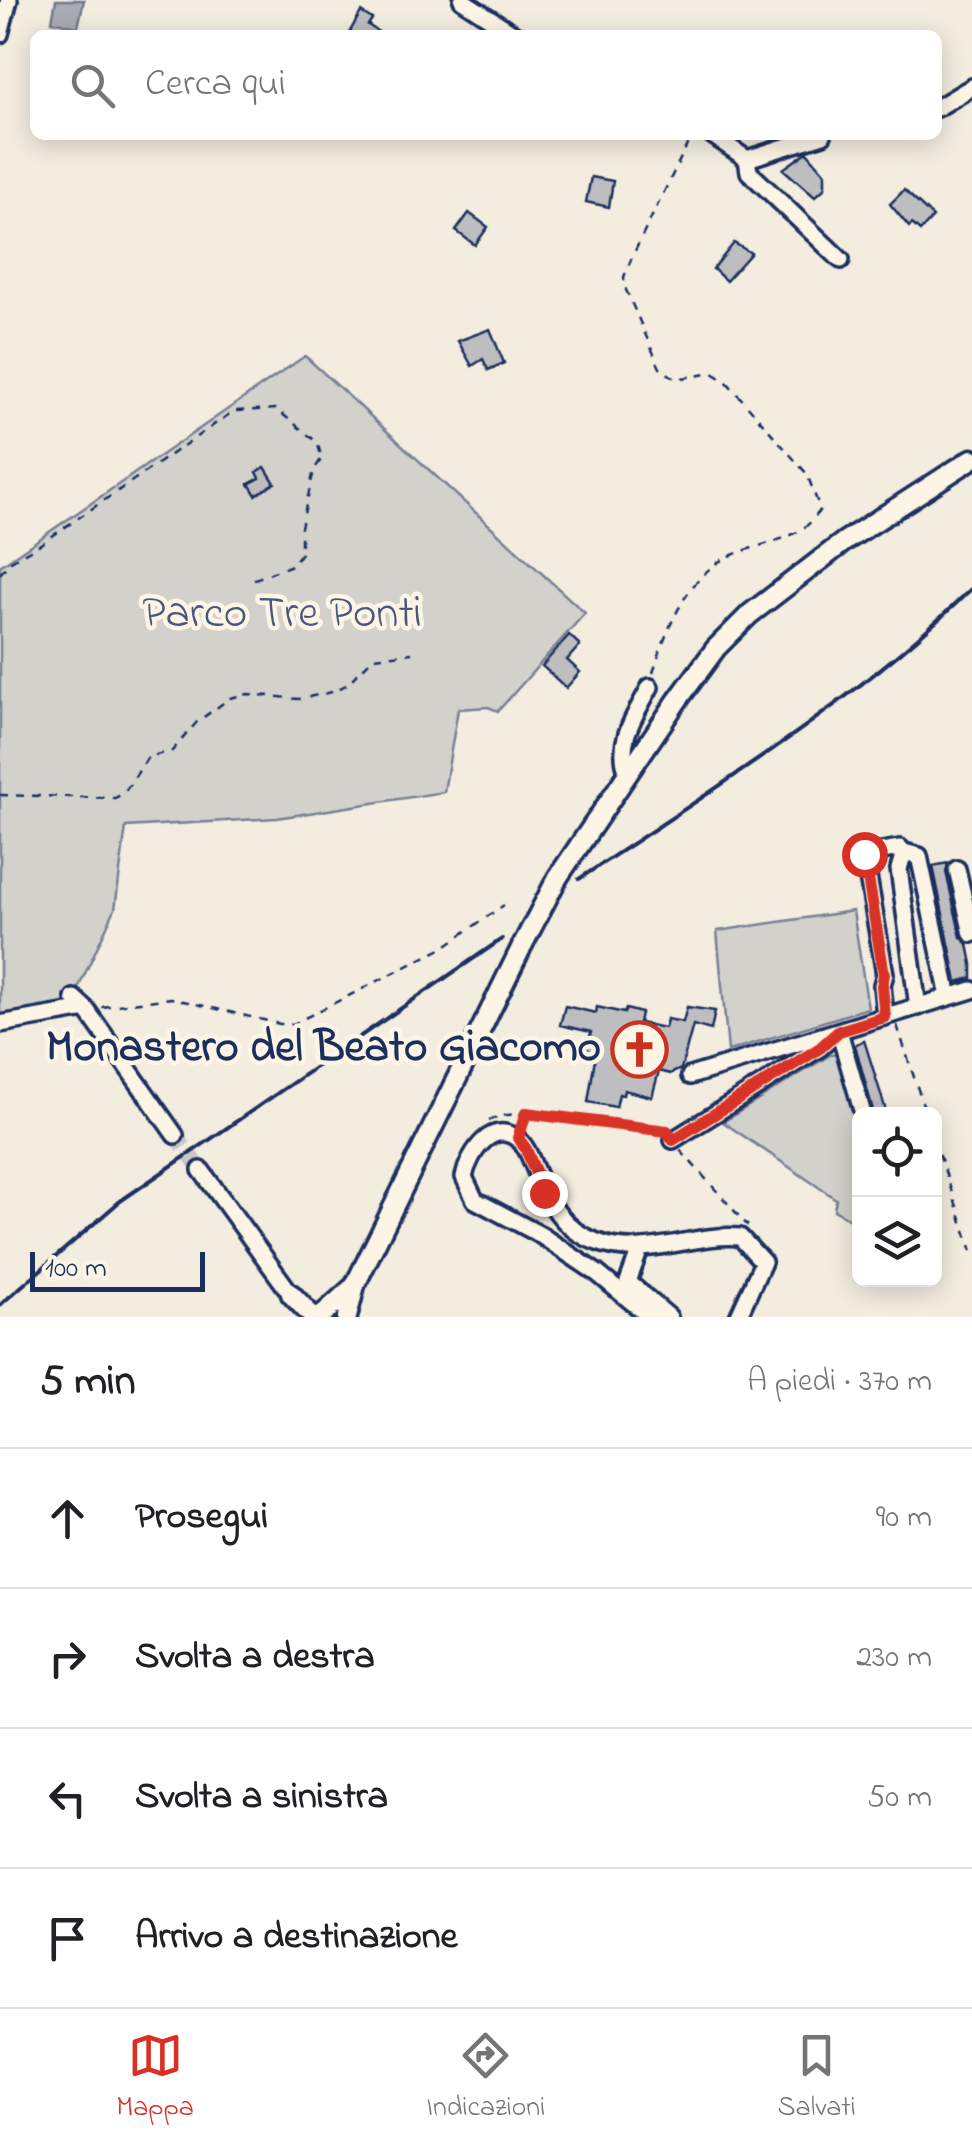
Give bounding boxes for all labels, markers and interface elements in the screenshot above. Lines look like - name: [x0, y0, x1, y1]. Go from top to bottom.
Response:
- search box: [30, 30, 942, 140]
- text: Cerca qui: [145, 57, 286, 113]
- icon: search: [65, 58, 120, 113]
- park label: Parco Tre Ponti: [142, 582, 422, 648]
- route start: [842, 832, 888, 878]
- place label: Monastero del Beato Giacomo: [46, 1016, 601, 1082]
- church icon: Monastero del Beato Giacomo: [610, 1019, 670, 1079]
- map controls: [852, 1107, 942, 1287]
- button: locate: [852, 1107, 942, 1197]
- route end: [522, 1171, 568, 1217]
- button: layers: [852, 1197, 942, 1287]
- scale bar: [30, 1247, 205, 1292]
- text: 100 m: [45, 1249, 107, 1290]
- text: 5 min: [40, 1352, 135, 1413]
- text: A piedi · 370 m: [747, 1359, 932, 1406]
- text: Prosegui: [135, 1490, 268, 1546]
- icon: ahead: [40, 1491, 95, 1546]
- text: 90 m: [876, 1495, 932, 1542]
- text: Svolta a destra: [135, 1630, 375, 1686]
- icon: right: [40, 1631, 95, 1686]
- text: 230 m: [856, 1635, 932, 1682]
- text: Svolta a sinistra: [135, 1770, 388, 1826]
- icon: left: [40, 1771, 95, 1826]
- text: 50 m: [867, 1775, 932, 1822]
- text: Arrivo a destinazione: [135, 1910, 458, 1966]
- icon: arrive: [40, 1911, 95, 1966]
- tab: Mappa: [116, 2028, 194, 2129]
- tab: Indicazioni: [426, 2028, 545, 2129]
- tab: Salvati: [778, 2028, 856, 2129]

